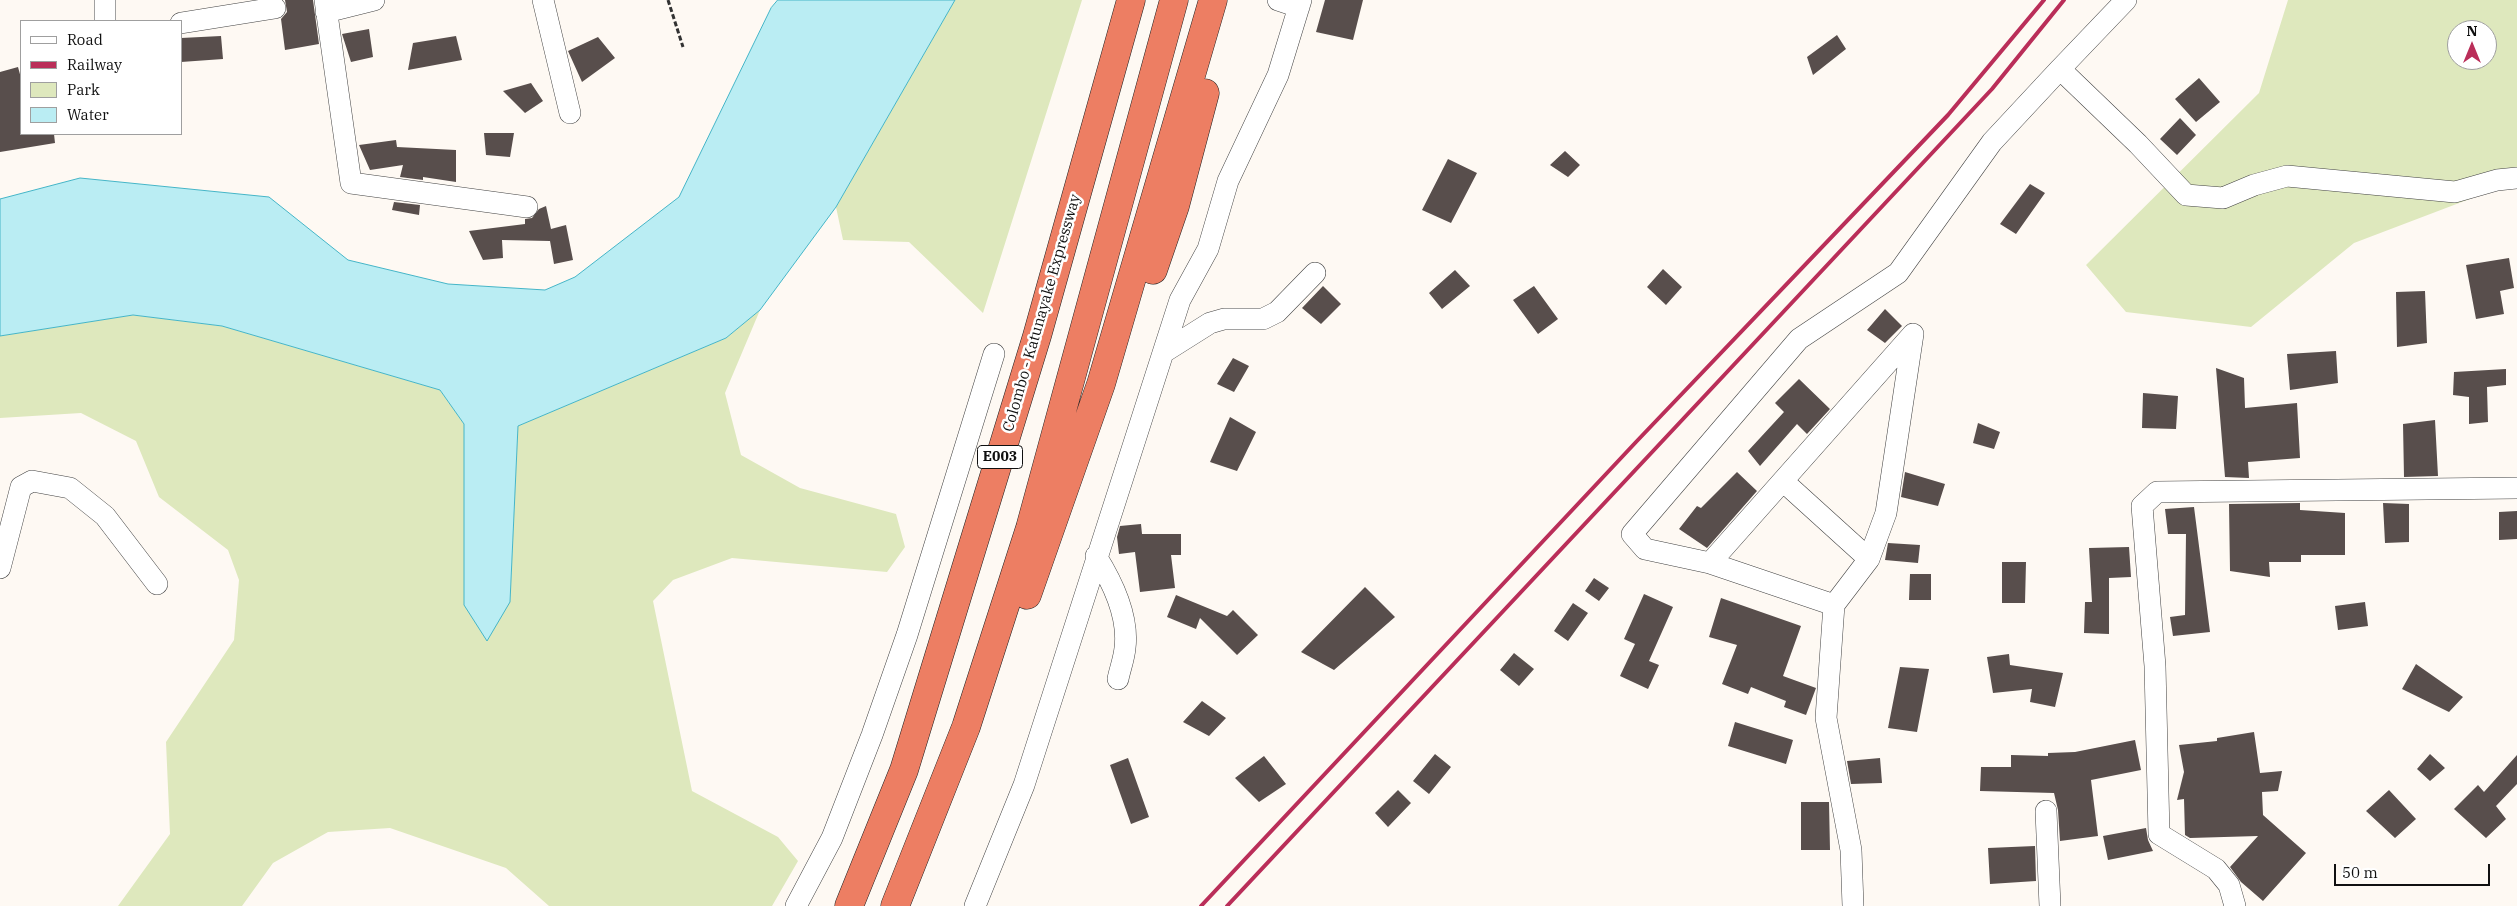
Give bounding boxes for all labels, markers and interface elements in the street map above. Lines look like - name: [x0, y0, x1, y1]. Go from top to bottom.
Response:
- legend: [20, 20, 182, 135]
- north arrow: [2447, 20, 2497, 70]
- text: N: [2466, 22, 2478, 40]
- text: Road: [67, 30, 103, 49]
- text: Railway: [67, 55, 122, 74]
- text: Park: [67, 80, 100, 99]
- text: Water: [67, 105, 109, 124]
- street label: Colombo - Katunayake Expressway: [999, 192, 1085, 434]
- road number: E003: [978, 446, 1022, 468]
- scale bar: [2337, 854, 2493, 886]
- text: 50 m: [2342, 863, 2378, 882]

